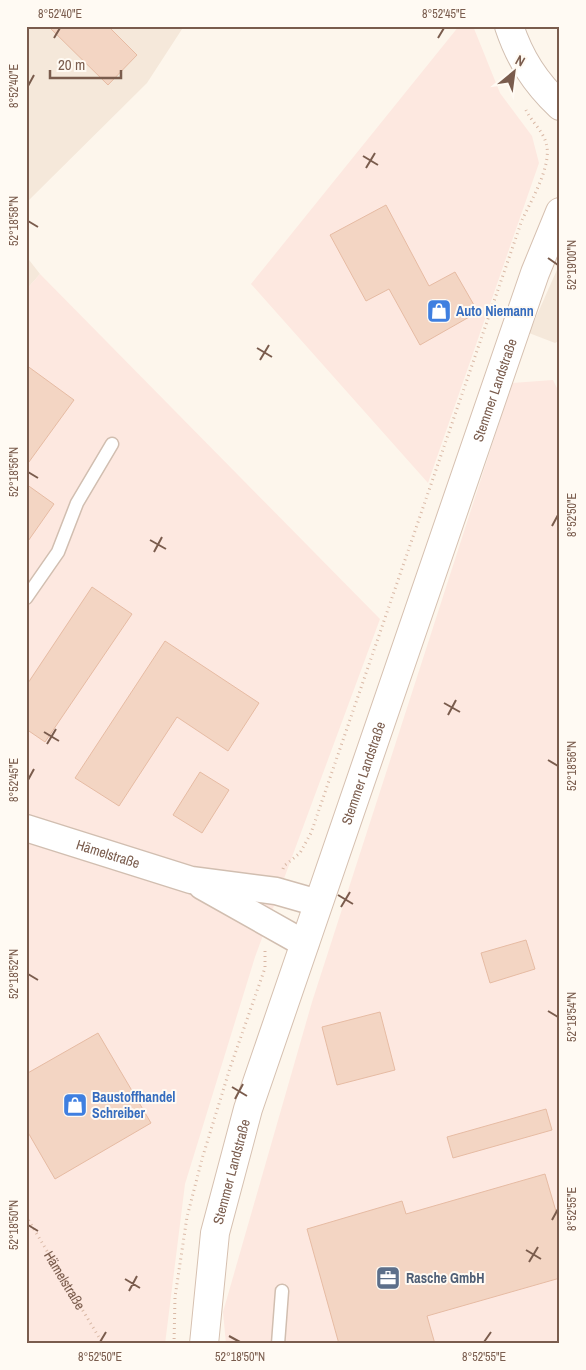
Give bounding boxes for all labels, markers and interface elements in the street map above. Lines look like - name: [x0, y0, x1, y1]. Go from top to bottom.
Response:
- text: 8°52'40"E: [38, 6, 82, 22]
- text: 8°52'45"E: [422, 6, 466, 22]
- scale bar: [50, 48, 121, 80]
- north arrow: [488, 48, 538, 98]
- text: N: [512, 51, 528, 71]
- text: 20 m: [58, 54, 85, 75]
- text: 8°52'40"E: [6, 64, 22, 108]
- text: 52°18'58"N: [6, 196, 22, 246]
- text: 52°19'00"N: [564, 240, 580, 290]
- shop icon: Auto Niemann: [426, 298, 452, 324]
- place label: Auto Niemann: [456, 302, 534, 320]
- street label: Stemmer Landstraße: [469, 336, 521, 444]
- text: 52°18'56"N: [6, 447, 22, 497]
- text: 8°52'50"E: [564, 493, 580, 537]
- street label: Stemmer Landstraße: [337, 719, 389, 827]
- text: 52°18'56"N: [564, 741, 580, 791]
- text: 8°52'45"E: [6, 758, 22, 802]
- street label: Hämelstraße: [74, 835, 142, 872]
- text: 52°18'52"N: [6, 949, 22, 999]
- text: 52°18'54"N: [564, 992, 580, 1042]
- place label: Baustoffhandel Schreiber: [92, 1088, 176, 1122]
- shop icon: Baustoffhandel Schreiber: [62, 1092, 88, 1118]
- street label: Stemmer Landstraße: [209, 1117, 254, 1226]
- text: 8°52'55"E: [564, 1187, 580, 1231]
- text: 52°18'50"N: [6, 1200, 22, 1250]
- street label: Hämelstraße: [40, 1247, 89, 1313]
- office icon: Rasche GmbH: [375, 1265, 401, 1291]
- place label: Rasche GmbH: [406, 1269, 484, 1287]
- text: 8°52'50"E: [78, 1349, 122, 1365]
- text: 52°18'50"N: [215, 1349, 265, 1365]
- text: 8°52'55"E: [462, 1349, 506, 1365]

